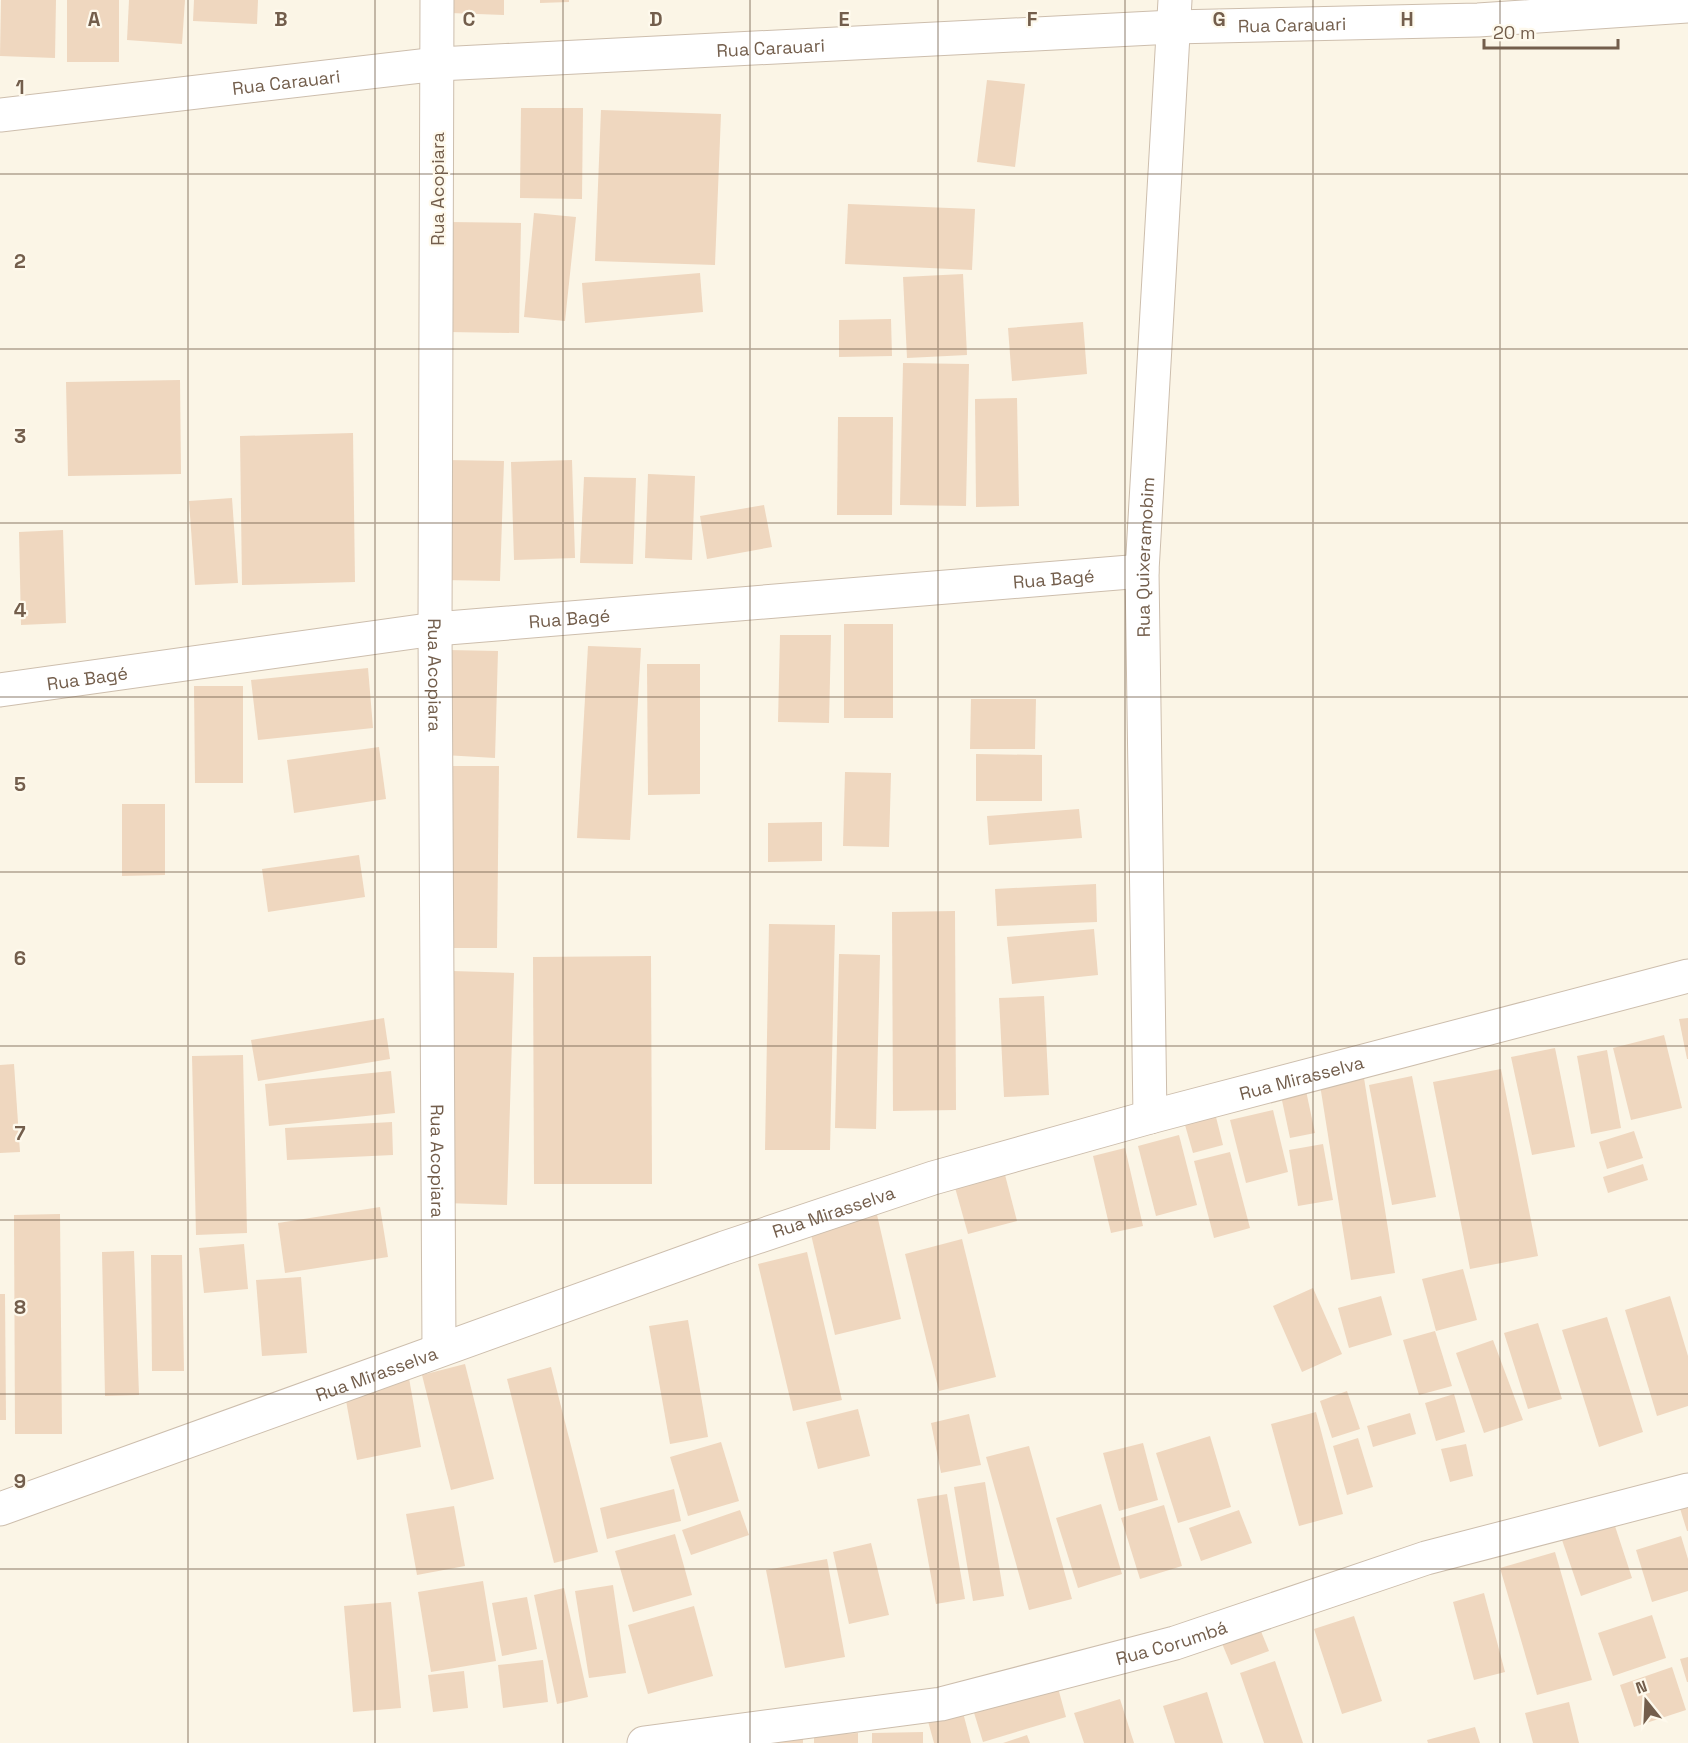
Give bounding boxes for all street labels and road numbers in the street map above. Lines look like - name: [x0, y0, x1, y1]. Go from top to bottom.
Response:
- street label: Rua Carauari: [1238, 12, 1347, 37]
- street label: Rua Carauari: [716, 33, 825, 61]
- street label: Rua Carauari: [231, 64, 341, 99]
- street label: Rua Acopiara: [426, 132, 449, 246]
- street label: Rua Quixeramobim: [1130, 476, 1159, 638]
- street label: Rua Bagé: [1012, 563, 1095, 593]
- street label: Rua Bagé: [528, 603, 611, 633]
- street label: Rua Acopiara: [423, 618, 447, 732]
- street label: Rua Bagé: [45, 661, 129, 695]
- street label: Rua Mirasselva: [1237, 1050, 1366, 1105]
- street label: Rua Acopiara: [426, 1104, 450, 1218]
- street label: Rua Mirasselva: [769, 1180, 898, 1243]
- street label: Rua Mirasselva: [312, 1341, 440, 1406]
- street label: Rua Corumbá: [1113, 1615, 1230, 1670]

